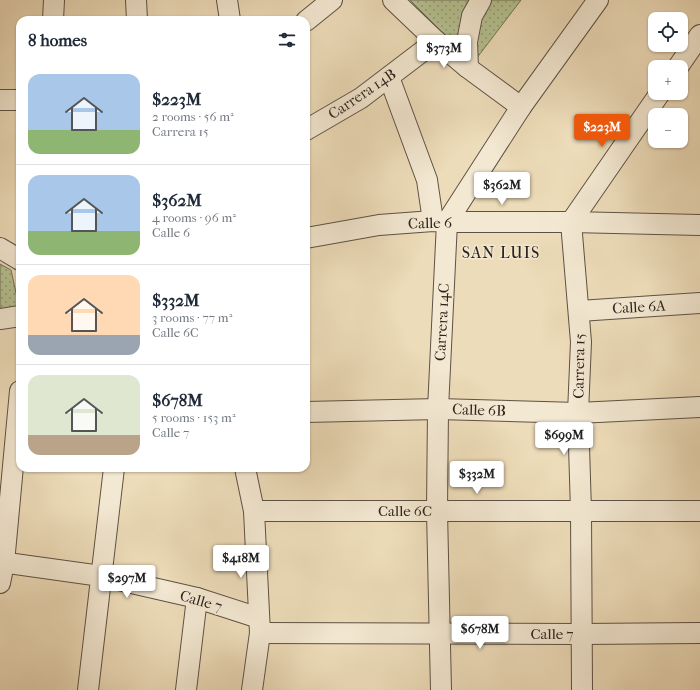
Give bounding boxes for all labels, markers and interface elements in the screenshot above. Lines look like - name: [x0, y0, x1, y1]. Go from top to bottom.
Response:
- map controls: [648, 12, 688, 148]
- button: locate: [648, 12, 688, 52]
- icon: filters: [276, 29, 298, 51]
- text: 8 homes: [28, 30, 87, 50]
- pin: $373M: [416, 35, 472, 69]
- text: $373M: [426, 40, 462, 55]
- button: +: [648, 60, 688, 100]
- street label: Carrera 14B: [325, 65, 399, 123]
- text: $223M: [152, 89, 201, 109]
- icon: home: [60, 90, 108, 138]
- button: −: [648, 108, 688, 148]
- text: 2 rooms · 56 m²: [152, 109, 234, 124]
- pin: $223M: [574, 114, 630, 148]
- text: $223M: [583, 119, 621, 134]
- text: Carrera 15: [152, 124, 209, 139]
- pin: $362M: [474, 172, 530, 206]
- text: $362M: [483, 177, 521, 192]
- text: $362M: [152, 190, 202, 210]
- icon: home: [60, 191, 108, 239]
- text: 4 rooms · 96 m²: [152, 210, 236, 225]
- street label: Calle 6: [408, 214, 453, 232]
- text: Calle 6: [152, 225, 190, 240]
- district label: SAN LUIS: [462, 243, 540, 262]
- street label: Carrera 14C: [431, 283, 453, 361]
- text: $332M: [152, 290, 200, 310]
- icon: home: [60, 291, 108, 339]
- street label: Calle 6A: [612, 297, 667, 317]
- text: 3 rooms · 77 m²: [152, 310, 232, 325]
- text: Calle 6C: [152, 325, 199, 340]
- street label: Carrera 15: [569, 333, 589, 399]
- text: $678M: [152, 390, 203, 410]
- icon: home: [60, 391, 108, 439]
- street label: Calle 6B: [452, 400, 506, 420]
- text: 5 rooms · 153 m²: [152, 410, 236, 425]
- pin: $699M: [536, 422, 592, 456]
- text: Calle 7: [152, 425, 189, 440]
- text: $699M: [544, 427, 584, 442]
- pin: $332M: [449, 461, 505, 495]
- text: $332M: [459, 466, 495, 481]
- street label: Calle 6C: [378, 502, 432, 520]
- pin: $418M: [213, 545, 269, 579]
- text: $418M: [222, 550, 260, 565]
- pin: $297M: [99, 565, 155, 599]
- text: $297M: [108, 570, 146, 585]
- street label: Calle 7: [178, 586, 224, 616]
- pin: $678M: [452, 616, 508, 650]
- text: $678M: [461, 621, 499, 636]
- street label: Calle 7: [530, 625, 574, 643]

